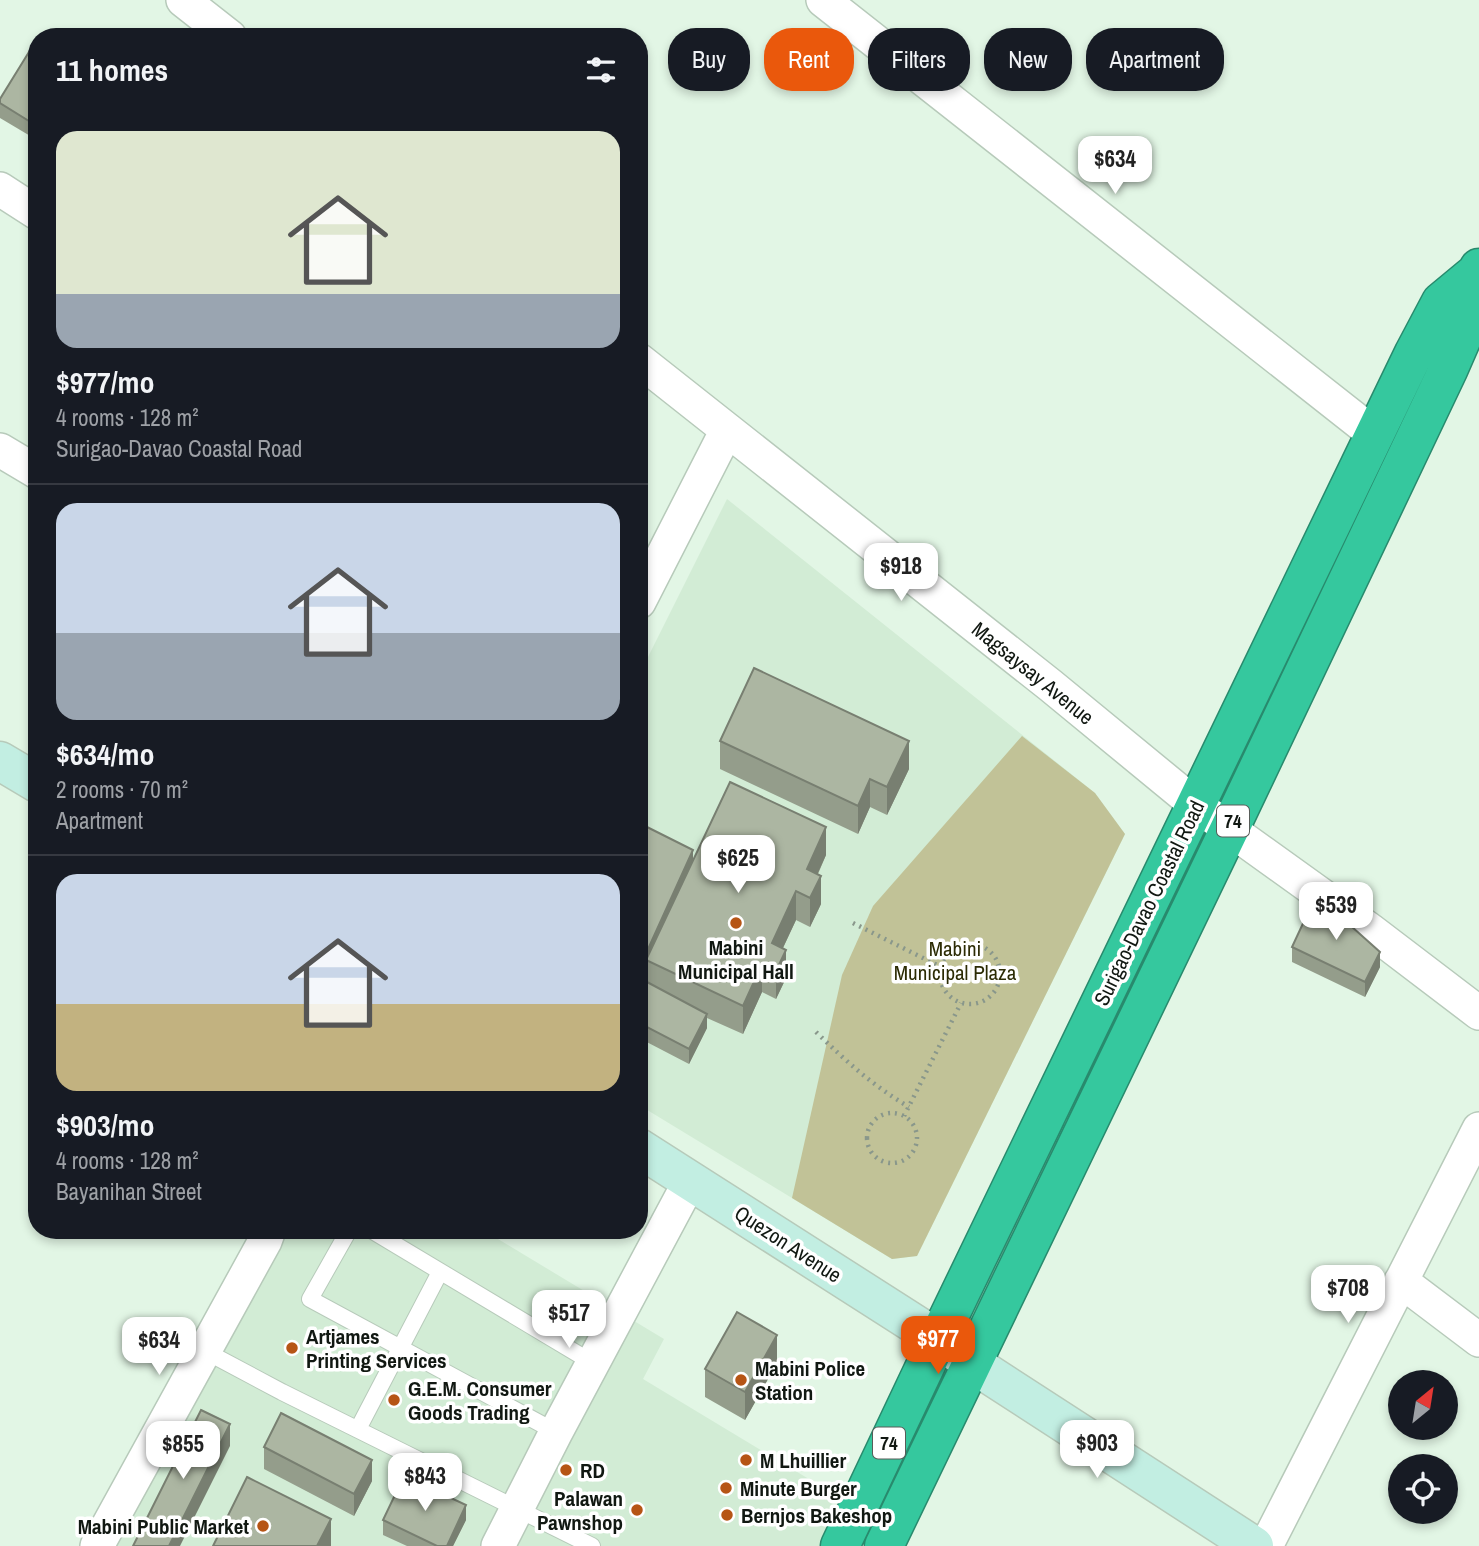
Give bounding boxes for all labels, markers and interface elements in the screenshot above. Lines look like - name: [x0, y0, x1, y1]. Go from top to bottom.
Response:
- chip: Buy: [668, 28, 750, 91]
- chip: Rent: [764, 28, 854, 91]
- chip: Filters: [868, 28, 970, 91]
- chip: New: [984, 28, 1072, 91]
- chip: Apartment: [1086, 28, 1224, 91]
- text: 11 homes: [56, 50, 168, 90]
- icon: filters: [582, 51, 620, 89]
- pin: $634: [1074, 136, 1156, 196]
- text: $634: [1094, 143, 1136, 174]
- icon: home: [275, 177, 401, 303]
- text: $977/mo: [56, 362, 154, 402]
- text: 4 rooms · 128 m²: [56, 402, 199, 433]
- text: Surigao-Davao Coastal Road: [56, 433, 302, 464]
- pin: $918: [860, 544, 942, 603]
- icon: home: [275, 549, 401, 675]
- text: $918: [880, 550, 922, 581]
- street label: Magsaysay Avenue: [966, 615, 1100, 731]
- text: $634/mo: [56, 734, 154, 774]
- text: 2 rooms · 70 m²: [56, 774, 188, 805]
- street label: Surigao-Davao Coastal Road: [1087, 796, 1211, 1010]
- text: Apartment: [56, 805, 143, 836]
- road number: 74: [1217, 806, 1249, 836]
- pin: $625: [697, 836, 779, 895]
- text: $625: [717, 842, 759, 873]
- pin: $539: [1295, 883, 1377, 942]
- text: $539: [1315, 889, 1357, 920]
- marker: Mabini Municipal Hall: [728, 915, 744, 931]
- icon: home: [275, 920, 401, 1046]
- place label: Mabini Municipal Hall: [678, 933, 794, 986]
- park label: Mabini Municipal Plaza: [894, 934, 1017, 987]
- text: $903/mo: [56, 1105, 154, 1145]
- text: 4 rooms · 128 m²: [56, 1145, 199, 1176]
- text: Bayanihan Street: [56, 1176, 202, 1207]
- street label: Quezon Avenue: [729, 1199, 847, 1289]
- pin: $708: [1307, 1266, 1389, 1325]
- text: $708: [1327, 1272, 1369, 1303]
- pin: $517: [528, 1290, 610, 1350]
- text: $517: [548, 1297, 590, 1328]
- pin: $977: [897, 1316, 979, 1376]
- pin: $634: [118, 1318, 200, 1377]
- place label: Artjames Printing Services: [306, 1322, 447, 1375]
- text: $977: [917, 1323, 959, 1354]
- text: $634: [138, 1324, 180, 1355]
- marker: Artjames Printing Services: [284, 1340, 300, 1356]
- place label: Mabini Police Station: [755, 1354, 865, 1407]
- north arrow: [1388, 1370, 1458, 1440]
- map controls: [1388, 1370, 1458, 1524]
- marker: Mabini Police Station: [733, 1372, 749, 1388]
- place label: G.E.M. Consumer Goods Trading: [408, 1374, 552, 1427]
- marker: G.E.M. Consumer Goods Trading: [386, 1392, 402, 1408]
- pin: $903: [1056, 1420, 1138, 1480]
- pin: $855: [142, 1422, 224, 1481]
- text: $903: [1076, 1427, 1118, 1458]
- text: $855: [162, 1428, 204, 1459]
- road number: 74: [873, 1428, 905, 1458]
- place label: M Lhuillier: [760, 1446, 846, 1475]
- marker: M Lhuillier: [738, 1452, 754, 1468]
- pin: $843: [384, 1454, 466, 1513]
- button: locate: [1388, 1454, 1458, 1524]
- place label: RD: [580, 1456, 605, 1485]
- text: $843: [404, 1460, 446, 1491]
- marker: RD: [558, 1462, 574, 1478]
- place label: Minute Burger: [740, 1474, 857, 1503]
- marker: Minute Burger: [718, 1480, 734, 1496]
- place label: Palawan Pawnshop: [537, 1484, 623, 1537]
- place label: Bernjos Bakeshop: [741, 1501, 892, 1530]
- marker: Palawan Pawnshop: [629, 1502, 645, 1518]
- marker: Bernjos Bakeshop: [719, 1507, 735, 1523]
- place label: Mabini Public Market: [78, 1512, 249, 1541]
- marker: Mabini Public Market: [255, 1518, 271, 1534]

